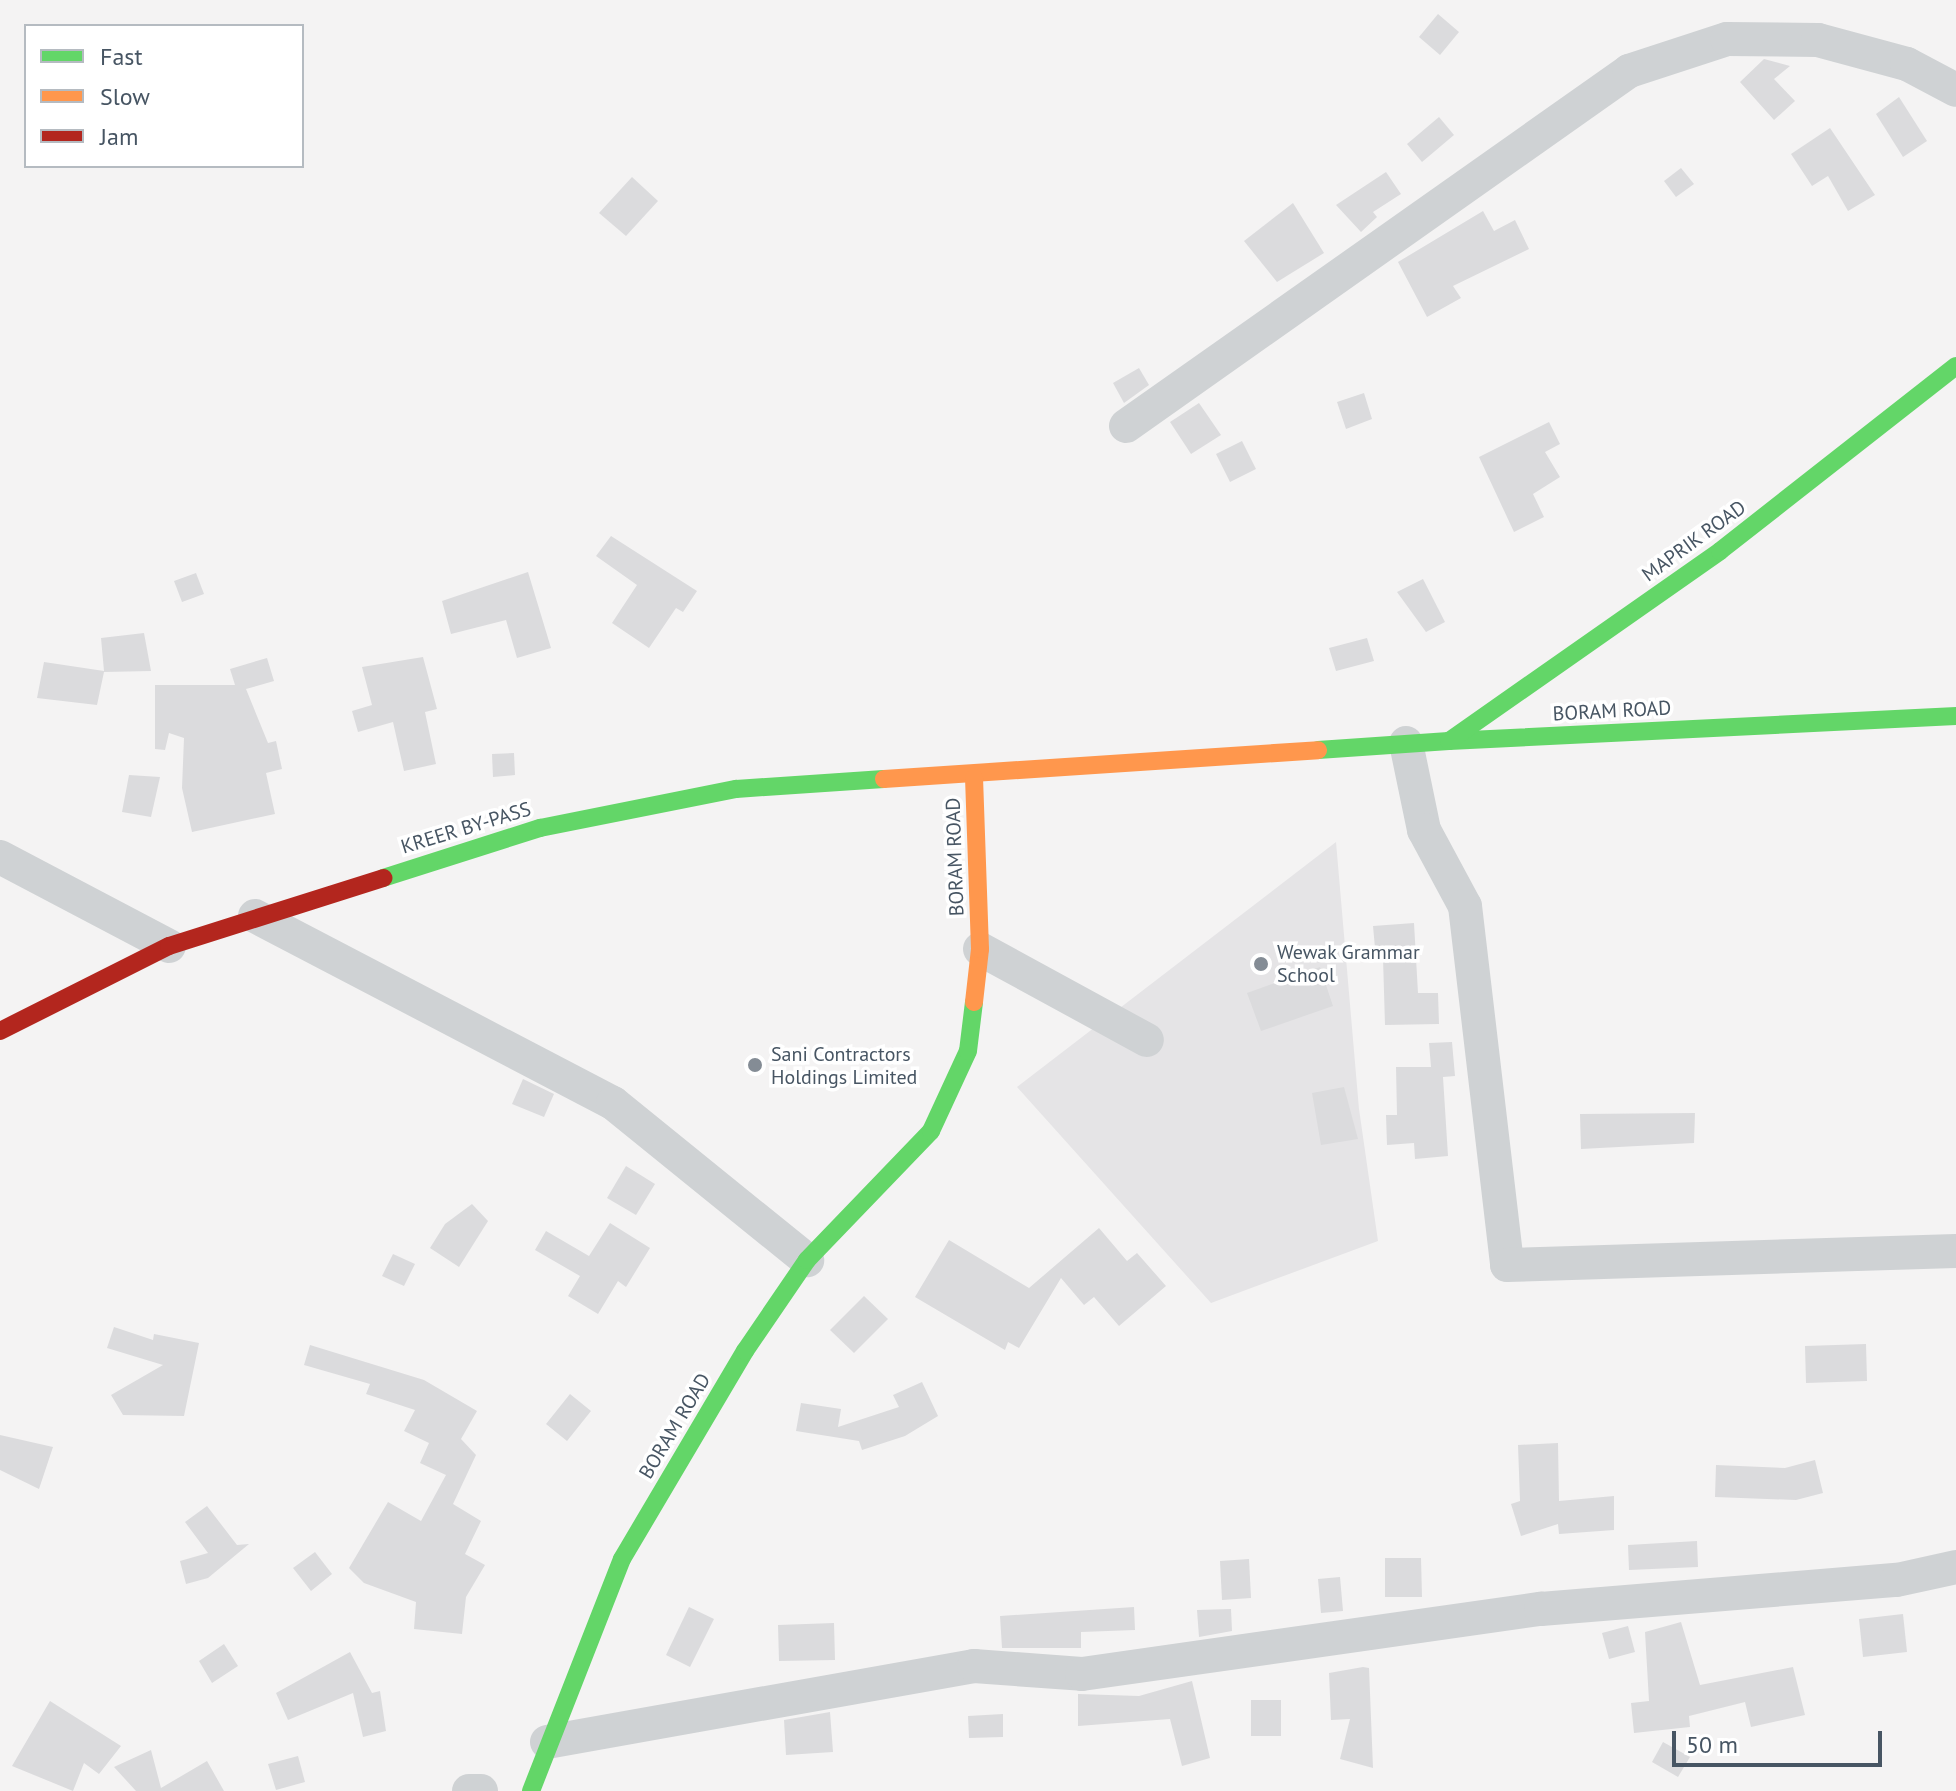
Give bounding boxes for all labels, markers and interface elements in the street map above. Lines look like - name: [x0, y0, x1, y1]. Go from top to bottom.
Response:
- legend: [24, 24, 304, 168]
- text: Fast: [100, 41, 143, 72]
- text: Slow: [100, 81, 150, 112]
- text: Jam: [100, 121, 138, 152]
- street label: MAPRIK ROAD: [1637, 495, 1751, 587]
- street label: BORAM ROAD: [1552, 696, 1672, 726]
- street label: KREER BY-PASS: [398, 797, 534, 859]
- street label: BORAM ROAD: [941, 797, 969, 917]
- place label: Wewak Grammar School: [1277, 940, 1420, 987]
- marker: Wewak Grammar School: [1252, 955, 1270, 973]
- place label: Sani Contractors Holdings Limited: [771, 1042, 917, 1089]
- marker: Sani Contractors Holdings Limited: [746, 1056, 764, 1074]
- street label: BORAM ROAD: [634, 1369, 716, 1483]
- scale bar: [1676, 1715, 1886, 1765]
- text: 50 m: [1686, 1729, 1738, 1760]

